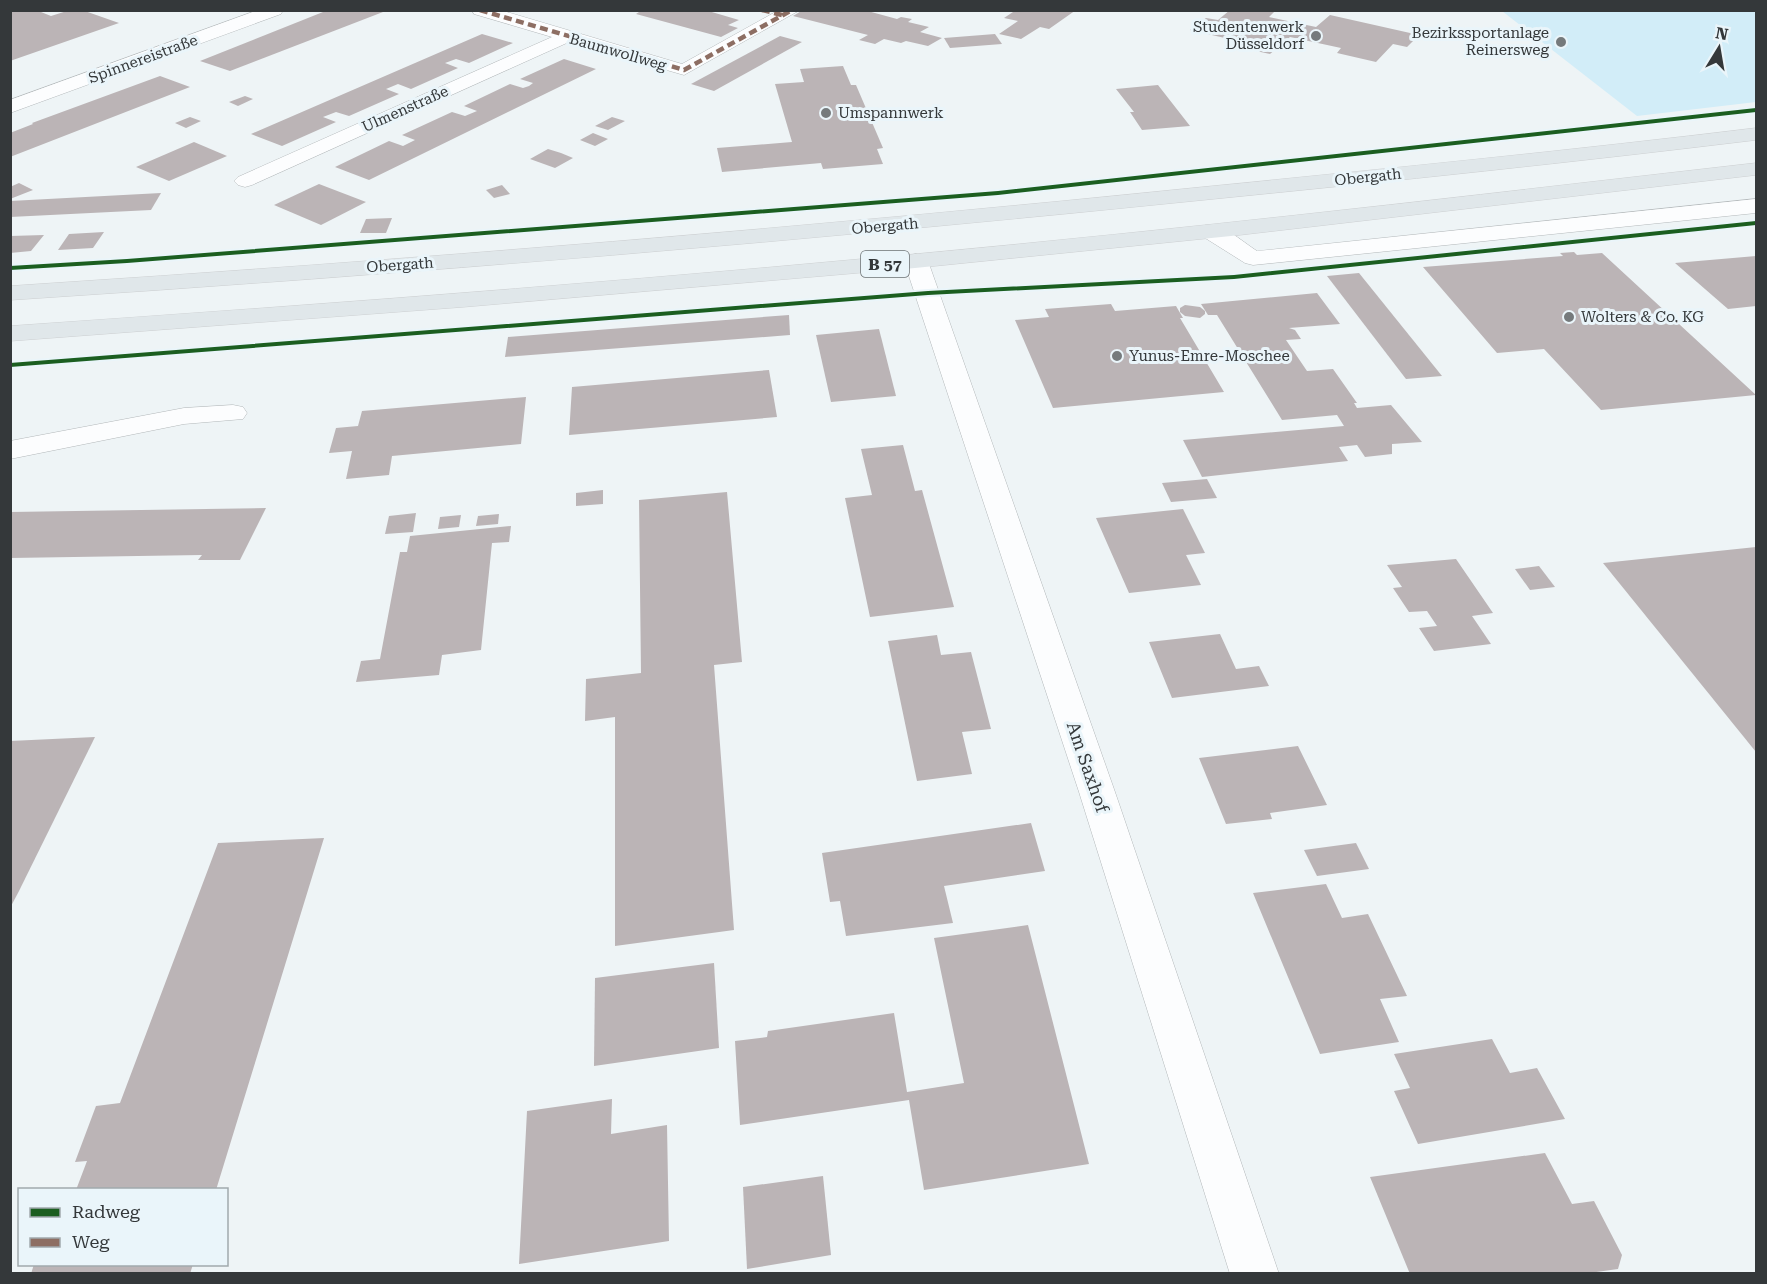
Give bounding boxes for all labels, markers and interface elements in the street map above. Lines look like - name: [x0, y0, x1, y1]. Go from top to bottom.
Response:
- place label: Studentenwerk Düsseldorf: [1193, 18, 1305, 53]
- north arrow: [1689, 18, 1749, 78]
- text: N: [1714, 23, 1730, 44]
- place label: Bezirkssportanlage Reinersweg: [1412, 24, 1549, 59]
- marker: Studentenwerk Düsseldorf: [1309, 29, 1323, 43]
- street label: Baumwollweg: [567, 30, 669, 75]
- street label: Spinnereistraße: [86, 31, 200, 87]
- marker: Bezirkssportanlage Reinersweg: [1554, 35, 1568, 49]
- street label: Ulmenstraße: [359, 82, 451, 136]
- place label: Umspannwerk: [838, 104, 944, 122]
- marker: Umspannwerk: [819, 106, 833, 120]
- street label: Obergath: [1334, 164, 1403, 189]
- street label: Obergath: [851, 214, 920, 238]
- road number: B 57: [861, 251, 909, 277]
- street label: Obergath: [366, 254, 435, 276]
- place label: Wolters & Co. KG: [1581, 308, 1704, 326]
- marker: Wolters & Co. KG: [1562, 310, 1576, 324]
- place label: Yunus-Emre-Moschee: [1129, 347, 1290, 365]
- marker: Yunus-Emre-Moschee: [1110, 349, 1124, 363]
- street label: Am Saxhof: [1063, 719, 1114, 816]
- legend: [18, 1188, 228, 1266]
- text: Radweg: [72, 1201, 141, 1222]
- text: Weg: [72, 1231, 110, 1252]

